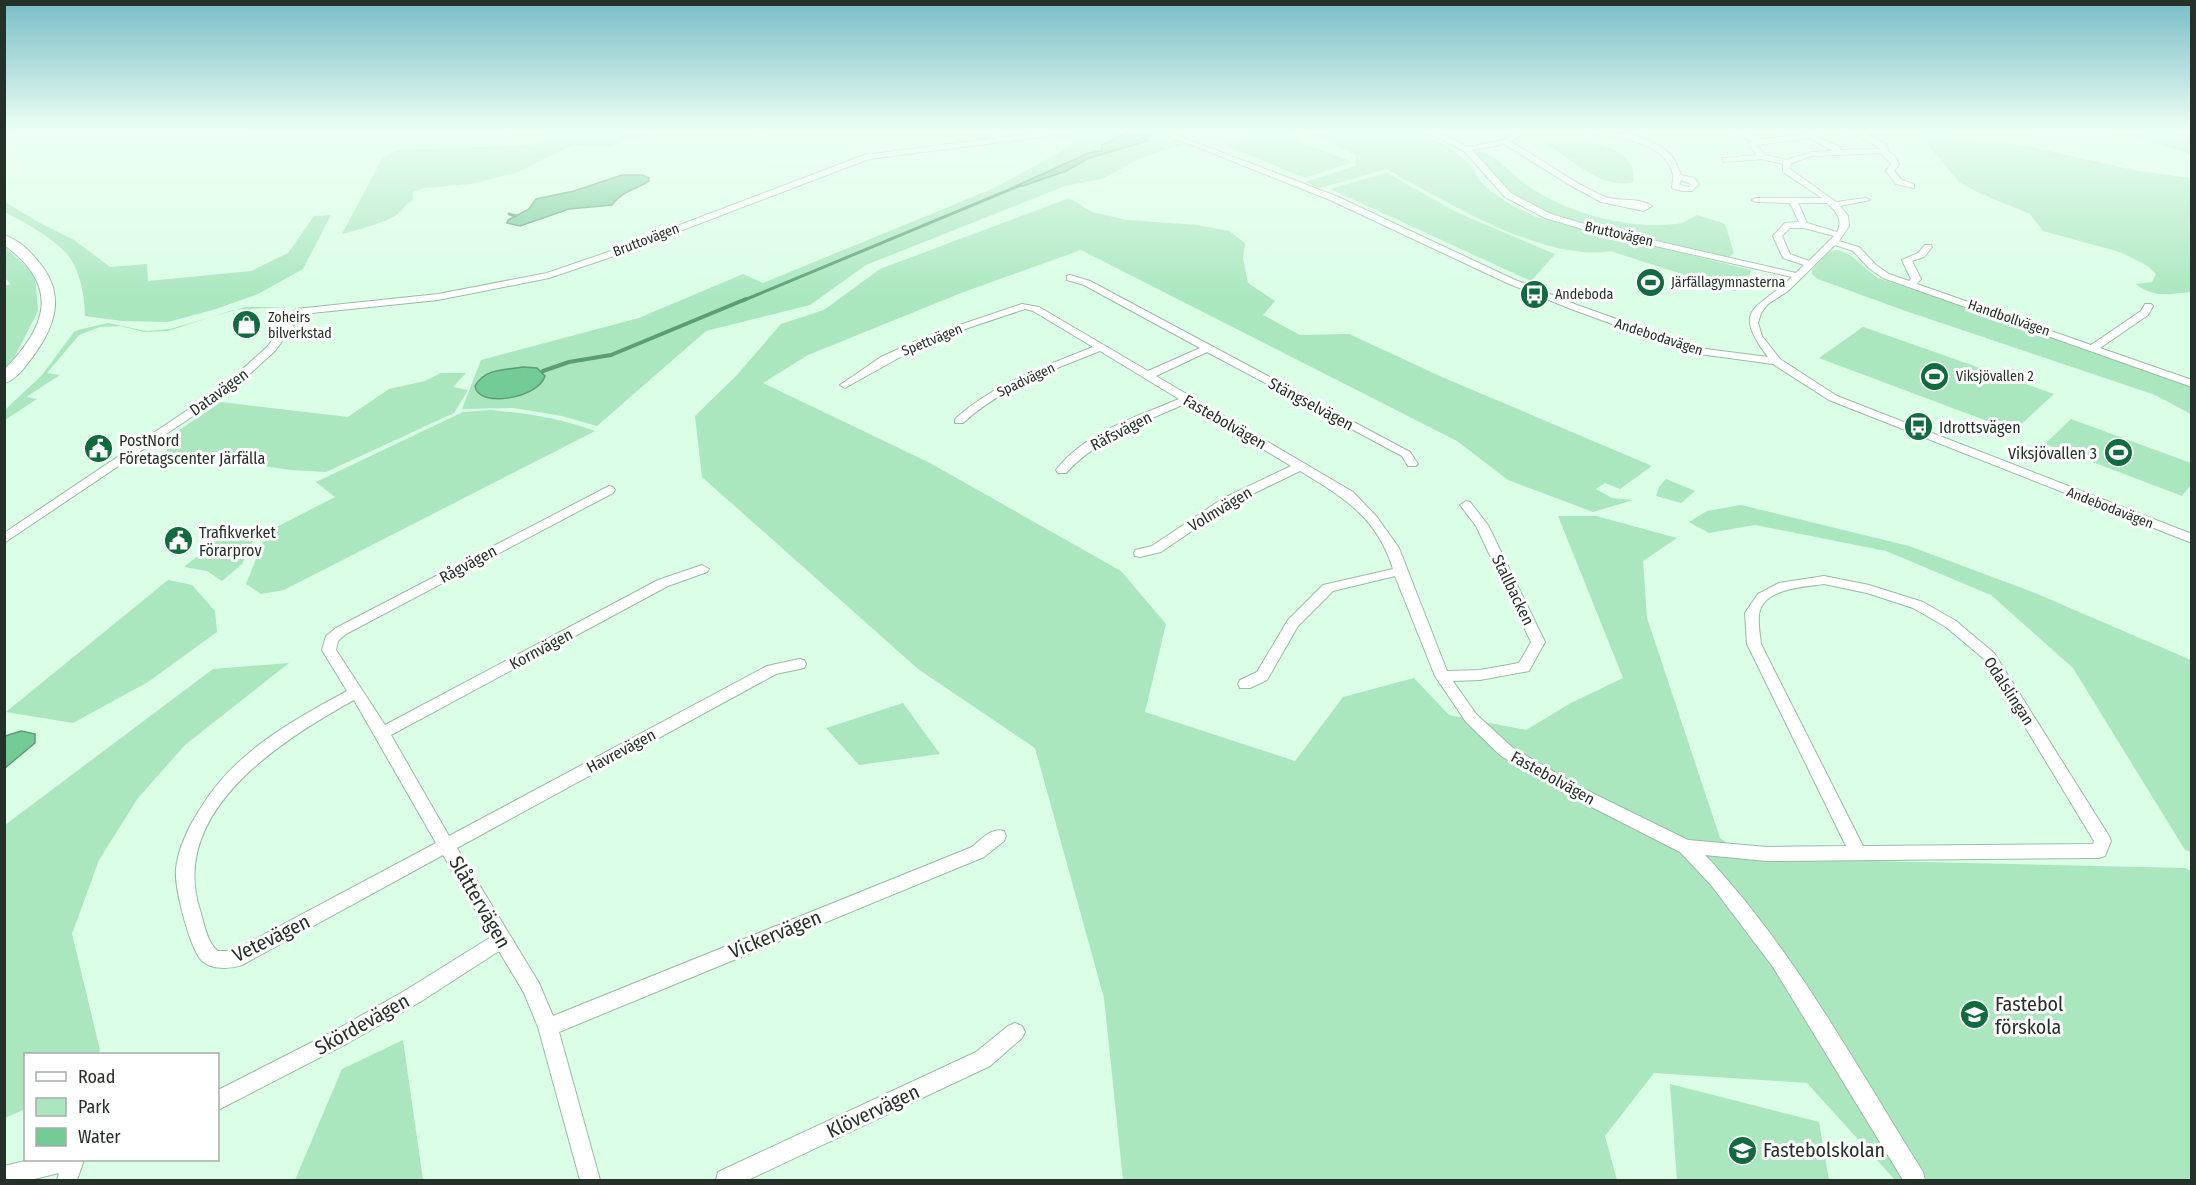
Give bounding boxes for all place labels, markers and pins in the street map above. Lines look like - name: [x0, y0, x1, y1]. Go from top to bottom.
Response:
- sports icon: Järfällagymnasterna: [1634, 266, 1666, 298]
- place label: Järfällagymnasterna: [1671, 274, 1786, 291]
- bus stop icon: Andeboda: [1518, 278, 1550, 310]
- place label: Andeboda: [1555, 286, 1613, 303]
- shop icon: Zoheirs bilverkstad: [231, 309, 263, 341]
- place label: Zoheirs bilverkstad: [268, 309, 332, 342]
- sports icon: Viksjövallen 2: [1919, 360, 1951, 392]
- place label: Viksjövallen 2: [1956, 368, 2034, 385]
- bus stop icon: Idrottsvägen: [1902, 411, 1934, 443]
- place label: Idrottsvägen: [1939, 418, 2021, 437]
- place label: PostNord Företagscenter Järfälla: [119, 431, 265, 468]
- public building icon: PostNord Företagscenter Järfälla: [82, 433, 114, 465]
- sports icon: Viksjövallen 3: [2102, 437, 2134, 469]
- place label: Viksjövallen 3: [2008, 444, 2097, 463]
- place label: Trafikverket Förarprov: [199, 523, 276, 560]
- public building icon: Trafikverket Förarprov: [162, 525, 194, 557]
- place label: Fastebol förskola: [1995, 992, 2063, 1039]
- school or university icon: Fastebol förskola: [1958, 999, 1990, 1031]
- school or university icon: Fastebolskolan: [1726, 1134, 1758, 1166]
- place label: Fastebolskolan: [1763, 1138, 1885, 1162]

